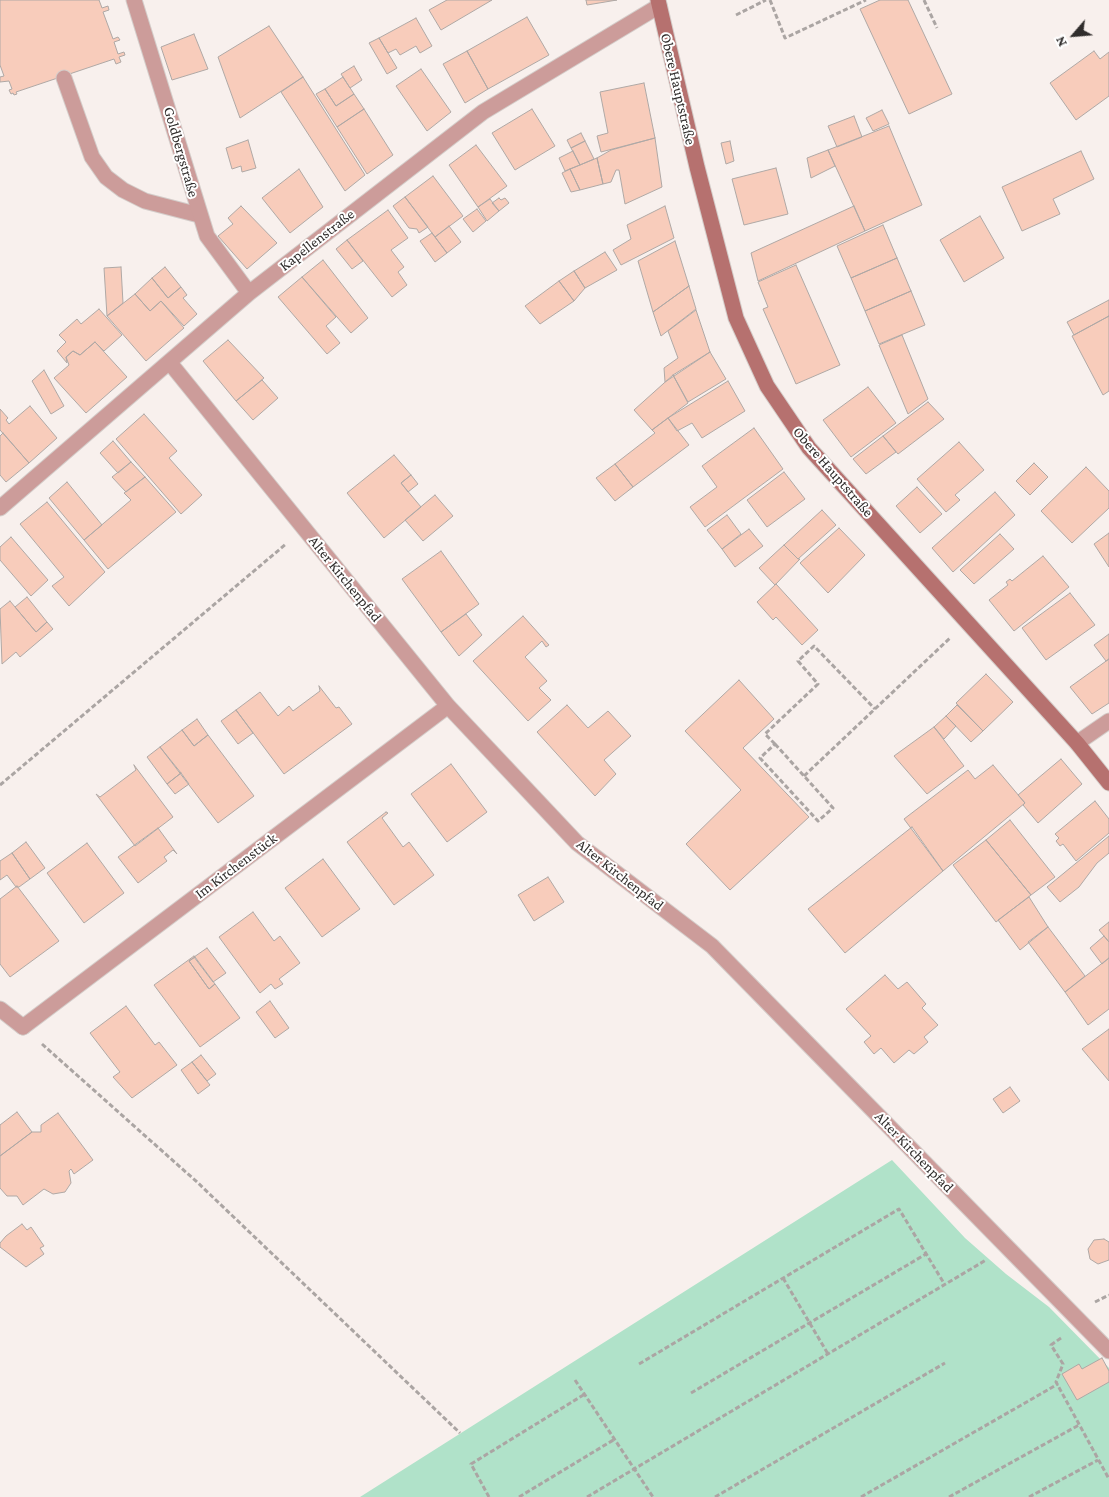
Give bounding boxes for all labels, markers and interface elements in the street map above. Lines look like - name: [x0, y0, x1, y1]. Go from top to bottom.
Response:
- north arrow: [1049, 10, 1099, 60]
- street label: Obere Hauptstraße: [656, 31, 700, 147]
- text: N: [1051, 34, 1070, 50]
- street label: Goldbergstraße: [160, 105, 202, 199]
- street label: Kapellenstraße: [276, 205, 358, 275]
- street label: Obere Hauptstraße: [789, 423, 877, 521]
- street label: Alter Kirchenpfad: [305, 532, 385, 626]
- street label: Im Kirchenstück: [191, 829, 281, 903]
- street label: Alter Kirchenpfad: [573, 835, 667, 915]
- street label: Alter Kirchenpfad: [871, 1108, 957, 1196]

